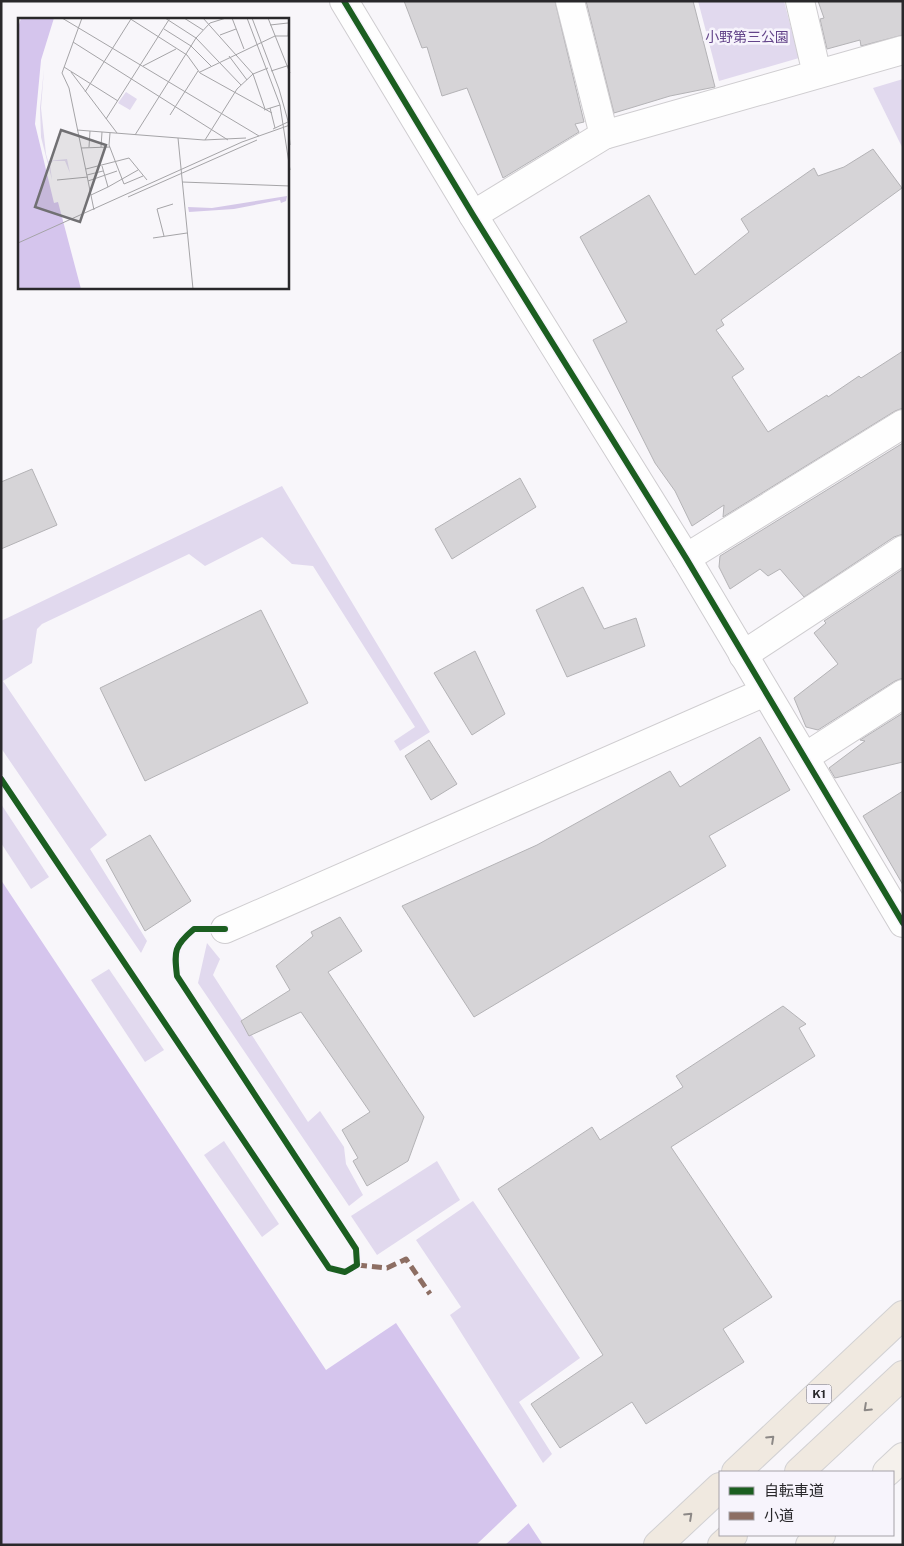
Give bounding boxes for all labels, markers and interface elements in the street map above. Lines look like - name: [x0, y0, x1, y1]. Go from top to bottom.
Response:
- inset map: [18, 18, 289, 289]
- park label: 小野第三公園: [705, 29, 789, 45]
- road number: K1: [806, 1385, 832, 1404]
- one-way arrow: [864, 1402, 873, 1411]
- one-way arrow: [765, 1436, 774, 1445]
- legend: [719, 1471, 894, 1536]
- text: 自転車道: [764, 1482, 824, 1499]
- text: 小道: [764, 1507, 794, 1524]
- one-way arrow: [684, 1513, 693, 1522]

